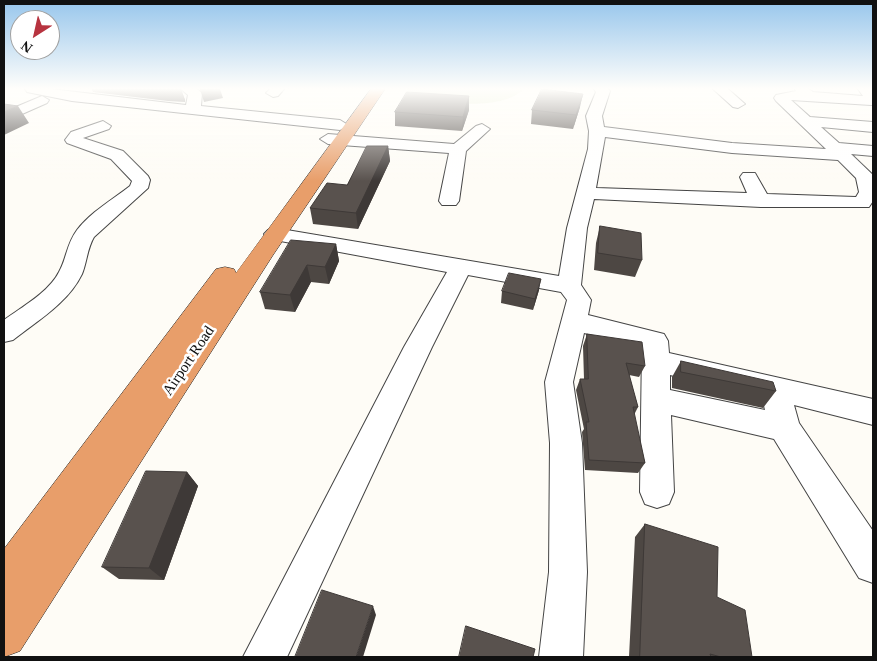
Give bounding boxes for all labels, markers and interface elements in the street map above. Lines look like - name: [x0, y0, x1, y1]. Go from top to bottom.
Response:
- north arrow: [10, 10, 60, 60]
- text: N: [18, 38, 35, 56]
- street label: Airport Road: [159, 323, 219, 399]

